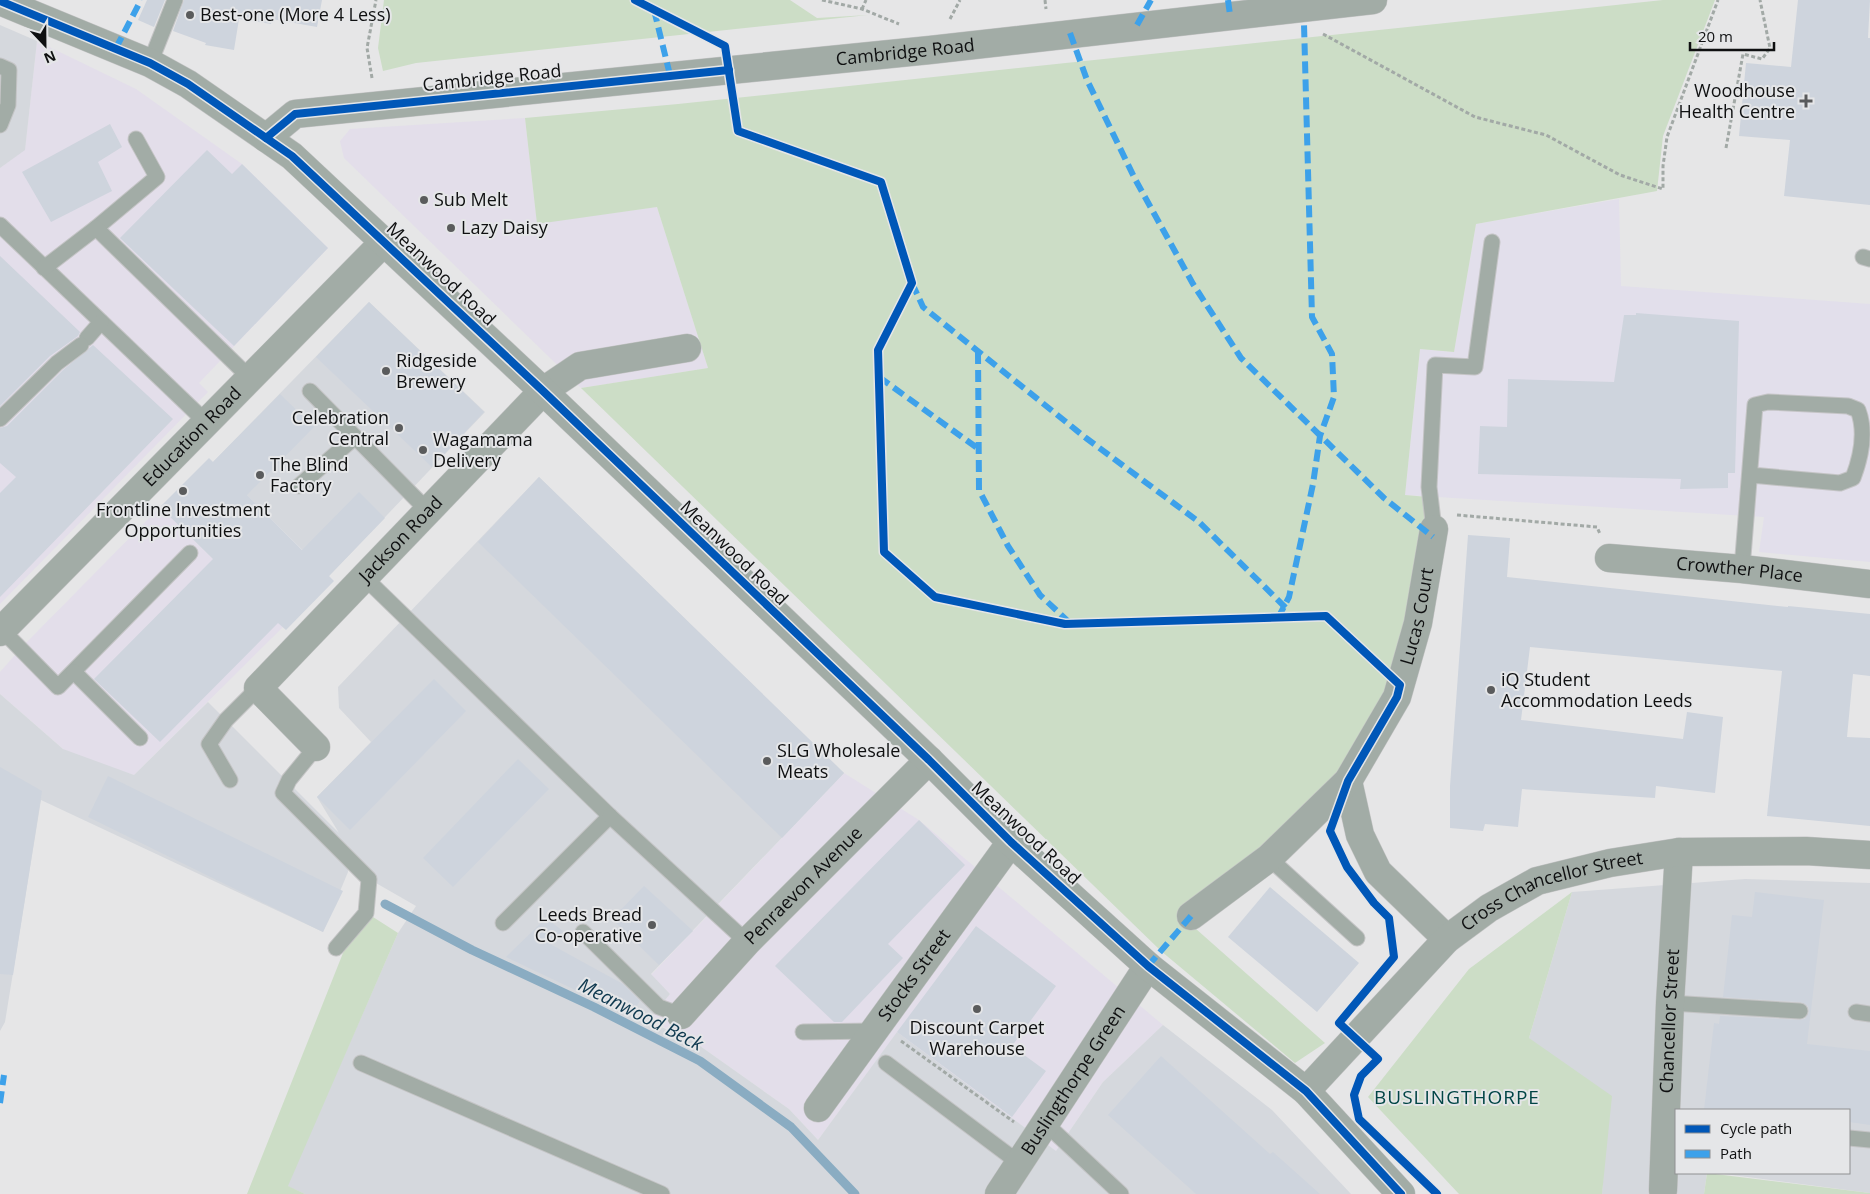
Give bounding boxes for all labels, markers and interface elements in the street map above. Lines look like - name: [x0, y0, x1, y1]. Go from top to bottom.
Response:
- place label: Best-one (More 4 Less): [200, 2, 391, 26]
- marker: Best-one (More 4 Less): [184, 9, 196, 21]
- north arrow: [20, 20, 70, 70]
- scale bar: [1690, 20, 1774, 52]
- text: 20 m: [1698, 26, 1733, 46]
- street label: Cambridge Road: [835, 32, 976, 70]
- text: N: [41, 47, 59, 68]
- street label: Cambridge Road: [421, 58, 562, 96]
- place label: Woodhouse Health Centre: [1679, 78, 1795, 123]
- marker: Woodhouse Health Centre: [1799, 94, 1813, 108]
- place label: Sub Melt: [434, 187, 508, 211]
- marker: Sub Melt: [418, 194, 430, 206]
- place label: Lazy Daisy: [461, 215, 549, 239]
- street label: Meanwood Road: [382, 216, 502, 330]
- marker: Lazy Daisy: [445, 222, 457, 234]
- place label: Ridgeside Brewery: [396, 348, 477, 393]
- marker: Ridgeside Brewery: [380, 365, 392, 377]
- street label: Education Road: [137, 381, 246, 491]
- place label: Celebration Central: [292, 405, 389, 450]
- marker: Celebration Central: [393, 422, 405, 434]
- place label: Wagamama Delivery: [433, 427, 533, 472]
- marker: Wagamama Delivery: [417, 444, 429, 456]
- place label: The Blind Factory: [270, 452, 349, 497]
- marker: The Blind Factory: [254, 469, 266, 481]
- marker: Frontline Investment Opportunities: [177, 485, 189, 497]
- street label: Jackson Road: [352, 490, 447, 588]
- street label: Meanwood Road: [675, 494, 794, 610]
- place label: Frontline Investment Opportunities: [96, 497, 270, 542]
- street label: Crowther Place: [1675, 551, 1804, 587]
- street label: Lucas Court: [1394, 566, 1438, 668]
- place label: iQ Student Accommodation Leeds: [1501, 667, 1692, 712]
- marker: iQ Student Accommodation Leeds: [1485, 684, 1497, 696]
- place label: SLG Wholesale Meats: [777, 738, 900, 783]
- marker: SLG Wholesale Meats: [761, 755, 773, 767]
- street label: Meanwood Road: [967, 775, 1087, 889]
- street label: Penraevon Avenue: [738, 821, 867, 949]
- street label: Cross Chancellor Street: [1455, 845, 1644, 936]
- place label: Leeds Bread Co-operative: [535, 902, 642, 947]
- marker: Leeds Bread Co-operative: [646, 919, 658, 931]
- street label: Stocks Street: [872, 924, 955, 1026]
- street label: Chancellor Street: [1654, 948, 1684, 1094]
- water label: Meanwood Beck: [574, 971, 708, 1057]
- street label: Buslingthorpe Green: [1015, 1000, 1130, 1159]
- marker: Discount Carpet Warehouse: [971, 1003, 983, 1015]
- place label: Discount Carpet Warehouse: [909, 1015, 1045, 1060]
- district label: BUSLINGTHORPE: [1374, 1084, 1540, 1110]
- legend: [1675, 1109, 1850, 1174]
- text: Cycle path: [1720, 1118, 1792, 1138]
- text: Path: [1720, 1143, 1752, 1163]

